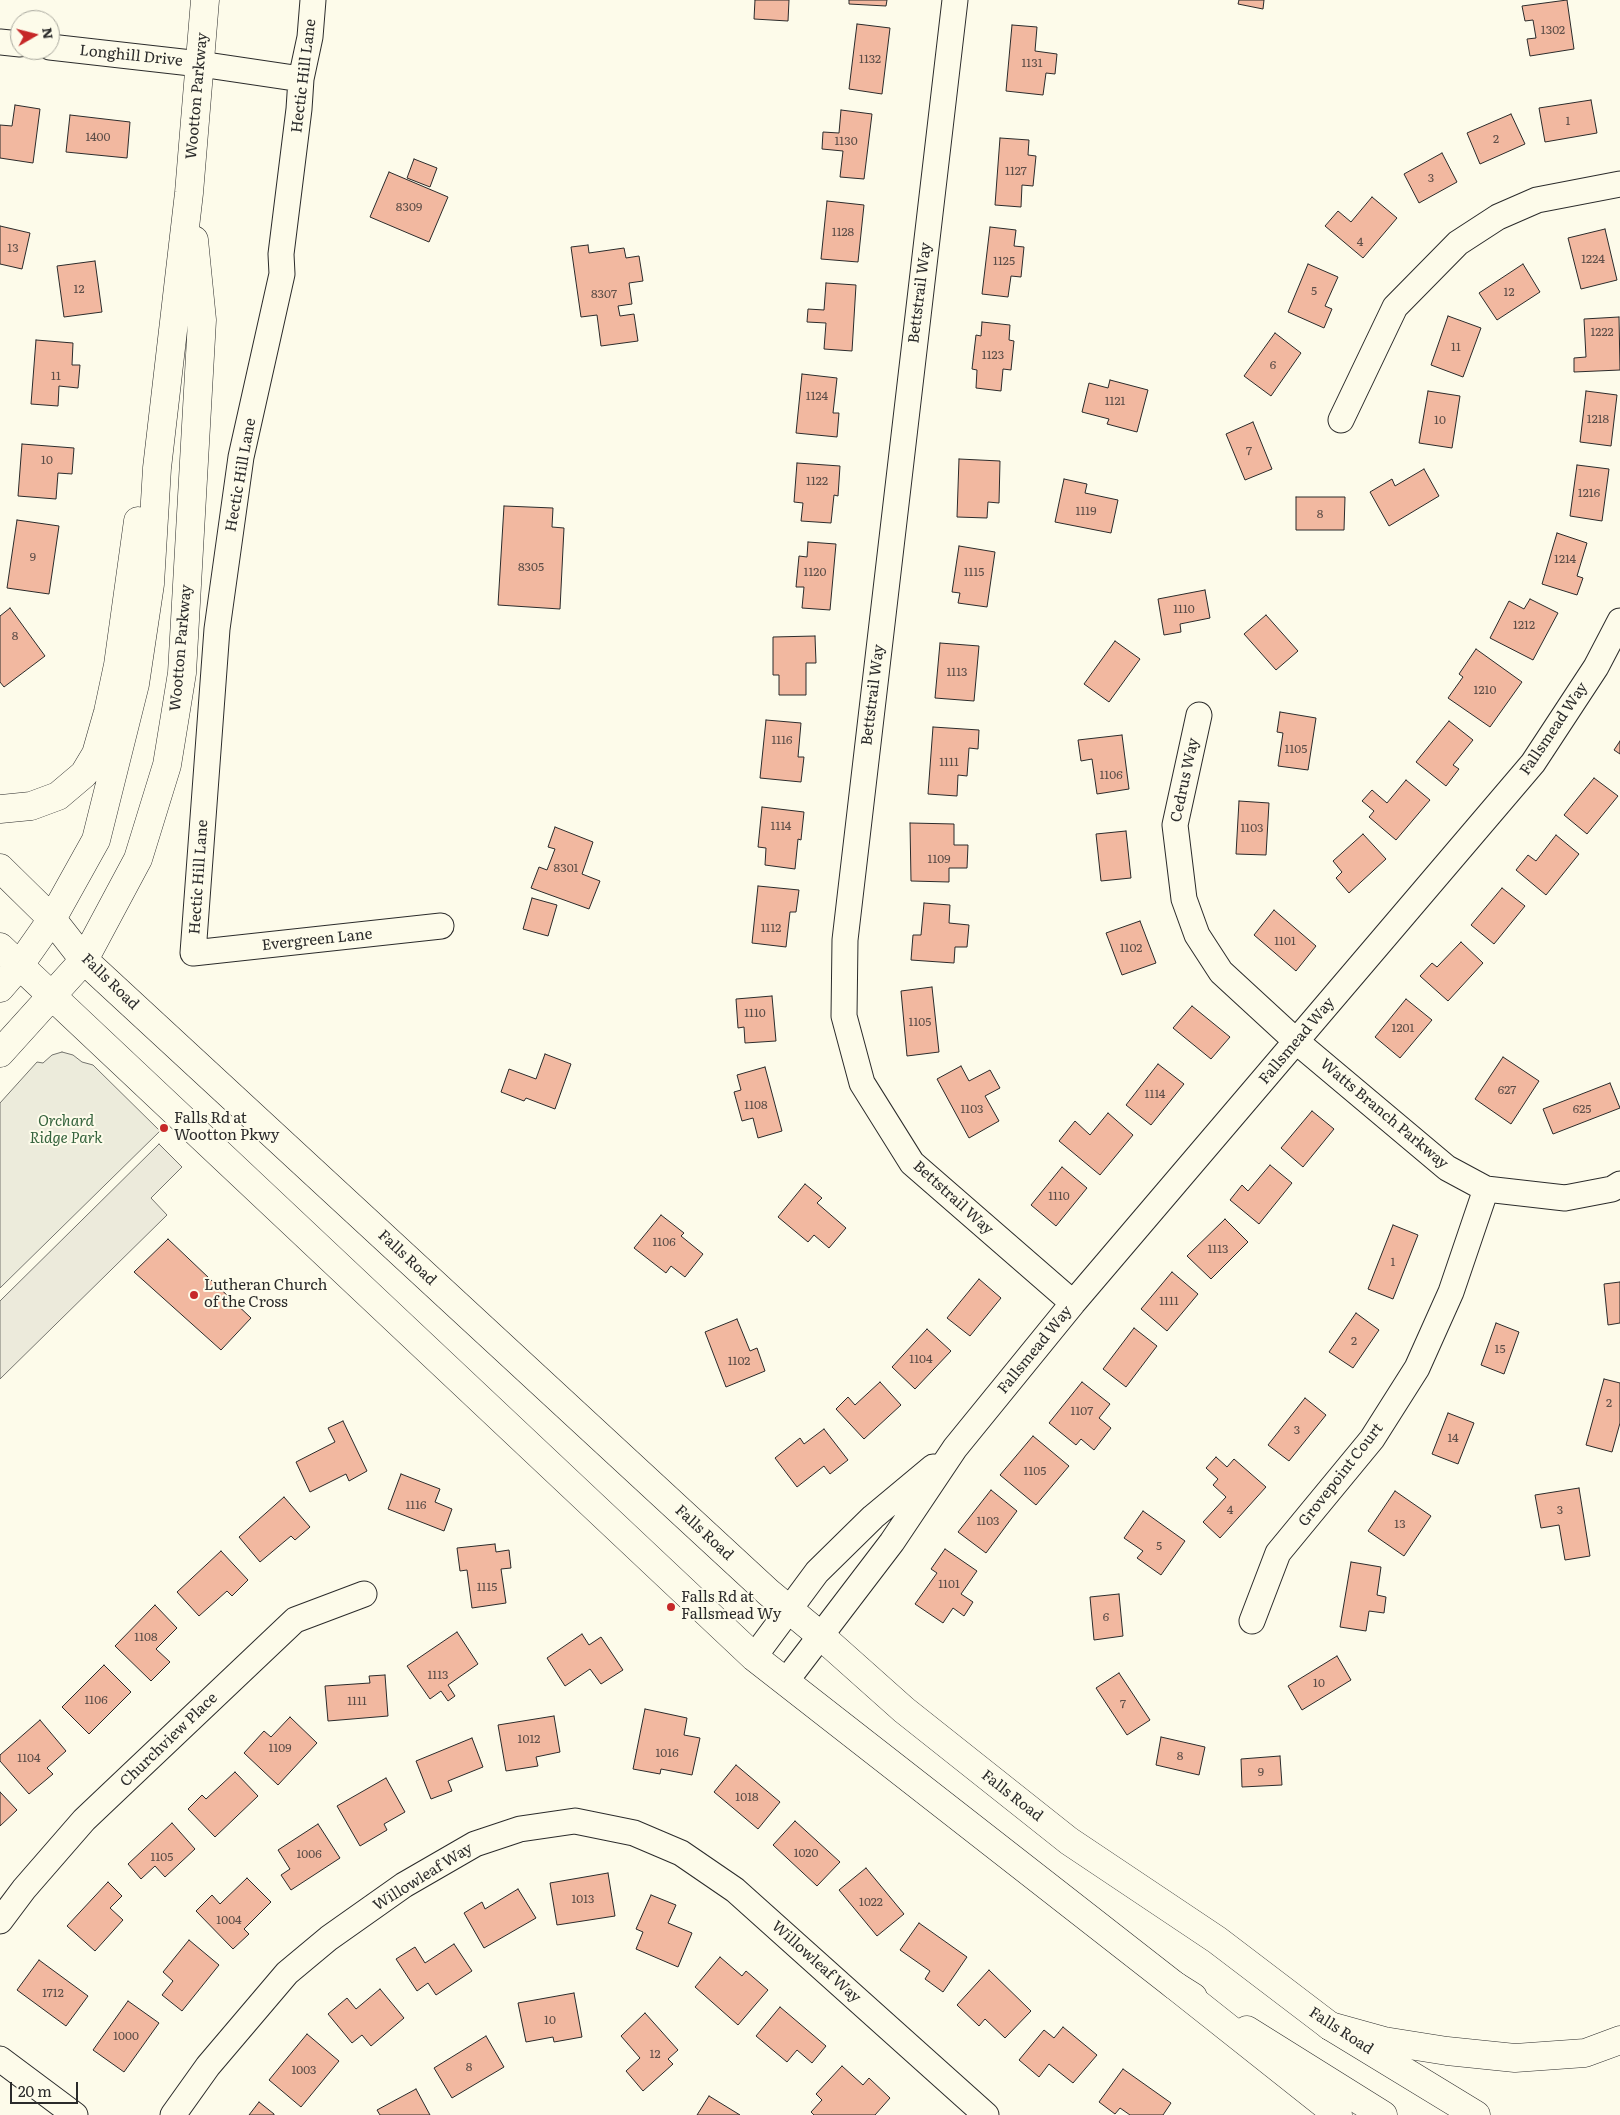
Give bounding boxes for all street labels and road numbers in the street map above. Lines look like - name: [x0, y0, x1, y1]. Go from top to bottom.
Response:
- street label: Hectic Hill Lane: [288, 18, 320, 134]
- street label: Wootton Parkway: [182, 32, 212, 160]
- street label: Longhill Drive: [78, 42, 184, 70]
- street label: Bettstrail Way: [905, 241, 935, 345]
- street label: Hectic Hill Lane: [222, 417, 260, 533]
- street label: Wootton Parkway: [166, 584, 196, 712]
- street label: Bettstrail Way: [858, 643, 888, 747]
- street label: Fallsmead Way: [1516, 679, 1592, 779]
- street label: Cedrus Way: [1167, 736, 1203, 824]
- street label: Hectic Hill Lane: [186, 819, 212, 935]
- street label: Evergreen Lane: [261, 925, 373, 955]
- street label: Falls Road: [78, 950, 142, 1014]
- street label: Fallsmead Way: [1255, 994, 1339, 1088]
- street label: Watts Branch Parkway: [1316, 1055, 1452, 1173]
- street label: Bettstrail Way: [909, 1157, 997, 1239]
- street label: Falls Road: [374, 1227, 440, 1289]
- street label: Fallsmead Way: [994, 1302, 1076, 1398]
- street label: Grovepoint Court: [1295, 1420, 1387, 1530]
- street label: Falls Road: [671, 1502, 737, 1564]
- street label: Churchview Place: [117, 1689, 221, 1791]
- street label: Falls Road: [978, 1766, 1046, 1826]
- street label: Willowleaf Way: [370, 1839, 476, 1915]
- street label: Willowleaf Way: [768, 1917, 864, 2007]
- street label: Falls Road: [1306, 2004, 1376, 2058]

